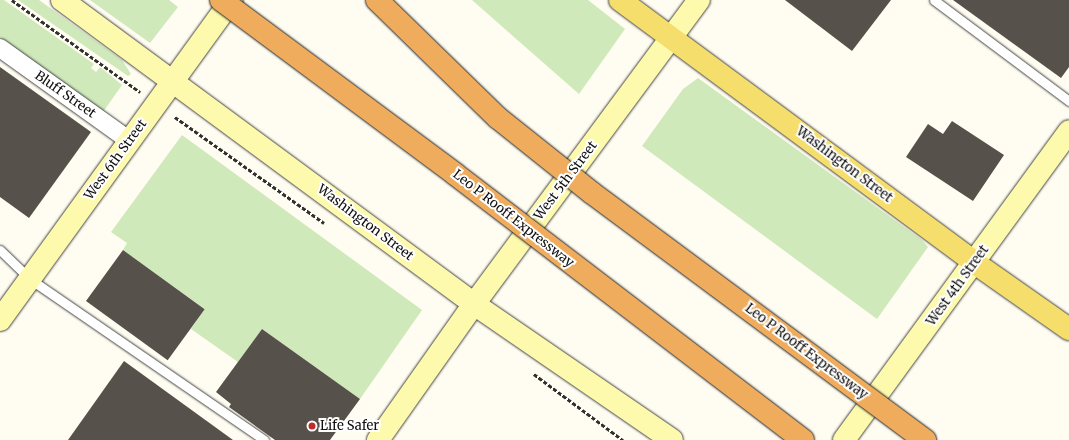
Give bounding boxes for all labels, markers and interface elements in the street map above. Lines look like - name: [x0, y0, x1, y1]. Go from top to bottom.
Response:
- street label: Bluff Street: [32, 68, 98, 122]
- street label: West 6th Street: [82, 117, 150, 203]
- street label: Washington Street: [793, 124, 895, 206]
- street label: West 5th Street: [531, 138, 601, 224]
- street label: Leo P Rooff Expressway: [449, 167, 577, 271]
- street label: Washington Street: [314, 182, 416, 264]
- street label: West 4th Street: [924, 243, 992, 329]
- street label: Leo P Rooff Expressway: [742, 301, 870, 403]
- place label: Life Safer: [320, 418, 379, 434]
- marker: Life Safer: [307, 421, 317, 431]

